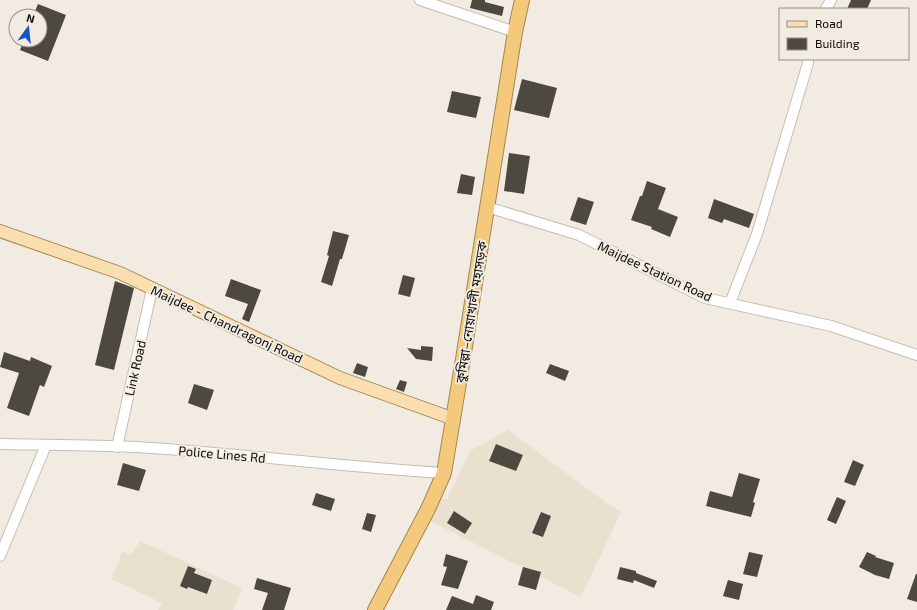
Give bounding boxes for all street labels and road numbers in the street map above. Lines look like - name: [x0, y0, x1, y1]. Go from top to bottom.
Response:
- street label: Maijdee Station Road: [595, 237, 715, 305]
- street label: কুমিল্লা–নোয়াখালী মহাসড়ক: [452, 239, 491, 385]
- street label: Maijdee - Chandragonj Road: [149, 282, 305, 366]
- street label: Link Road: [121, 339, 149, 397]
- street label: Police Lines Rd: [178, 442, 266, 466]

